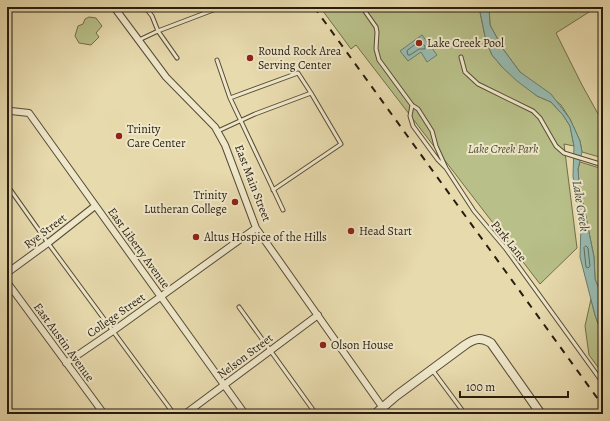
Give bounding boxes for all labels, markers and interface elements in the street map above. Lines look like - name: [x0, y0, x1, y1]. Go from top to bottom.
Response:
- place label: Lake Creek Pool: [427, 35, 504, 51]
- marker: Lake Creek Pool: [414, 38, 424, 48]
- place label: Round Rock Area Serving Center: [258, 43, 342, 73]
- marker: Round Rock Area Serving Center: [245, 53, 255, 63]
- place label: Trinity Care Center: [127, 121, 186, 151]
- marker: Trinity Care Center: [114, 131, 124, 141]
- park label: Lake Creek Park: [468, 141, 539, 157]
- street label: East Main Street: [231, 142, 275, 224]
- water label: Lake Creek: [569, 179, 593, 233]
- place label: Trinity Lutheran College: [144, 187, 228, 217]
- marker: Trinity Lutheran College: [230, 197, 240, 207]
- street label: East Liberty Avenue: [104, 204, 174, 292]
- street label: Rye Street: [20, 210, 70, 252]
- street label: Park Lane: [488, 217, 530, 265]
- place label: Head Start: [359, 223, 412, 239]
- marker: Head Start: [346, 226, 356, 236]
- place label: Altus Hospice of the Hills: [203, 229, 327, 245]
- marker: Altus Hospice of the Hills: [191, 232, 201, 242]
- street label: College Street: [84, 289, 148, 341]
- street label: East Austin Avenue: [30, 299, 98, 385]
- street label: Nelson Street: [214, 330, 276, 382]
- place label: Olson House: [331, 337, 393, 353]
- marker: Olson House: [318, 340, 328, 350]
- scale bar: [460, 373, 568, 399]
- text: 100 m: [466, 379, 495, 395]

